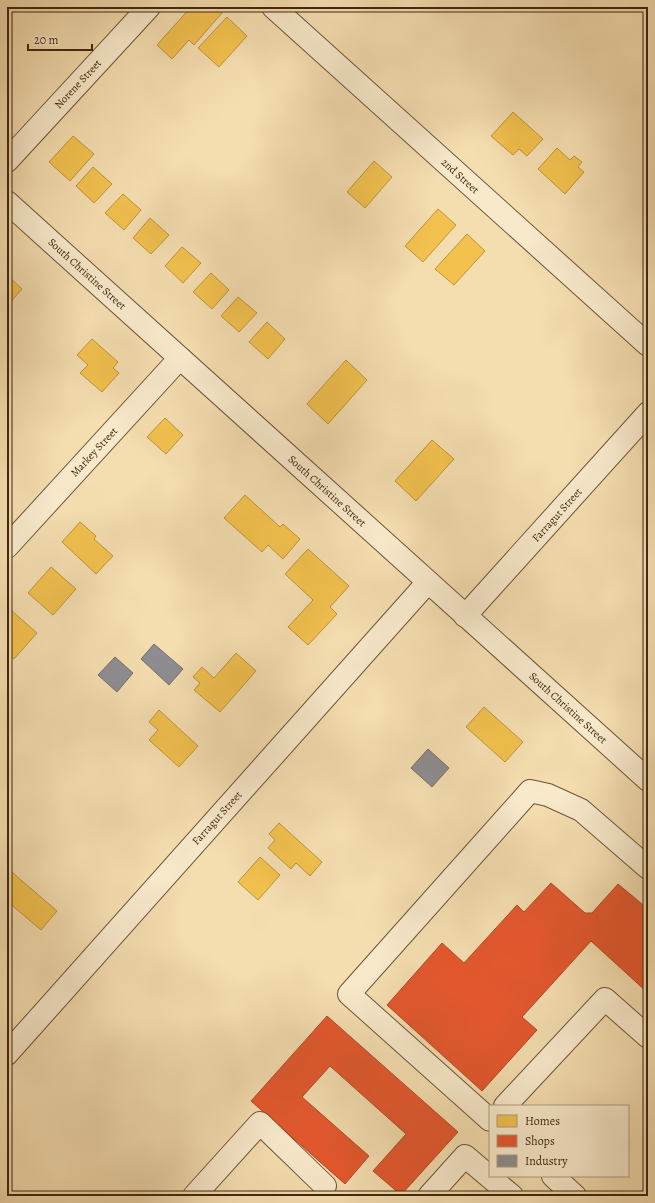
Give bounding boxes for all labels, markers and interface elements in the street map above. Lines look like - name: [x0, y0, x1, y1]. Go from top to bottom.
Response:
- scale bar: [28, 26, 92, 52]
- text: 20 m: [34, 32, 58, 48]
- street label: Norene Street: [51, 56, 105, 112]
- street label: 2nd Street: [438, 155, 483, 197]
- street label: South Christine Street: [45, 235, 129, 313]
- street label: Markey Street: [67, 424, 121, 480]
- street label: South Christine Street: [285, 452, 369, 530]
- street label: Farragut Street: [529, 484, 586, 545]
- street label: South Christine Street: [526, 669, 610, 747]
- street label: Farragut Street: [189, 787, 246, 848]
- legend: [489, 1105, 629, 1177]
- text: Homes: [525, 1113, 560, 1129]
- text: Shops: [525, 1133, 555, 1149]
- text: Industry: [525, 1153, 568, 1169]

